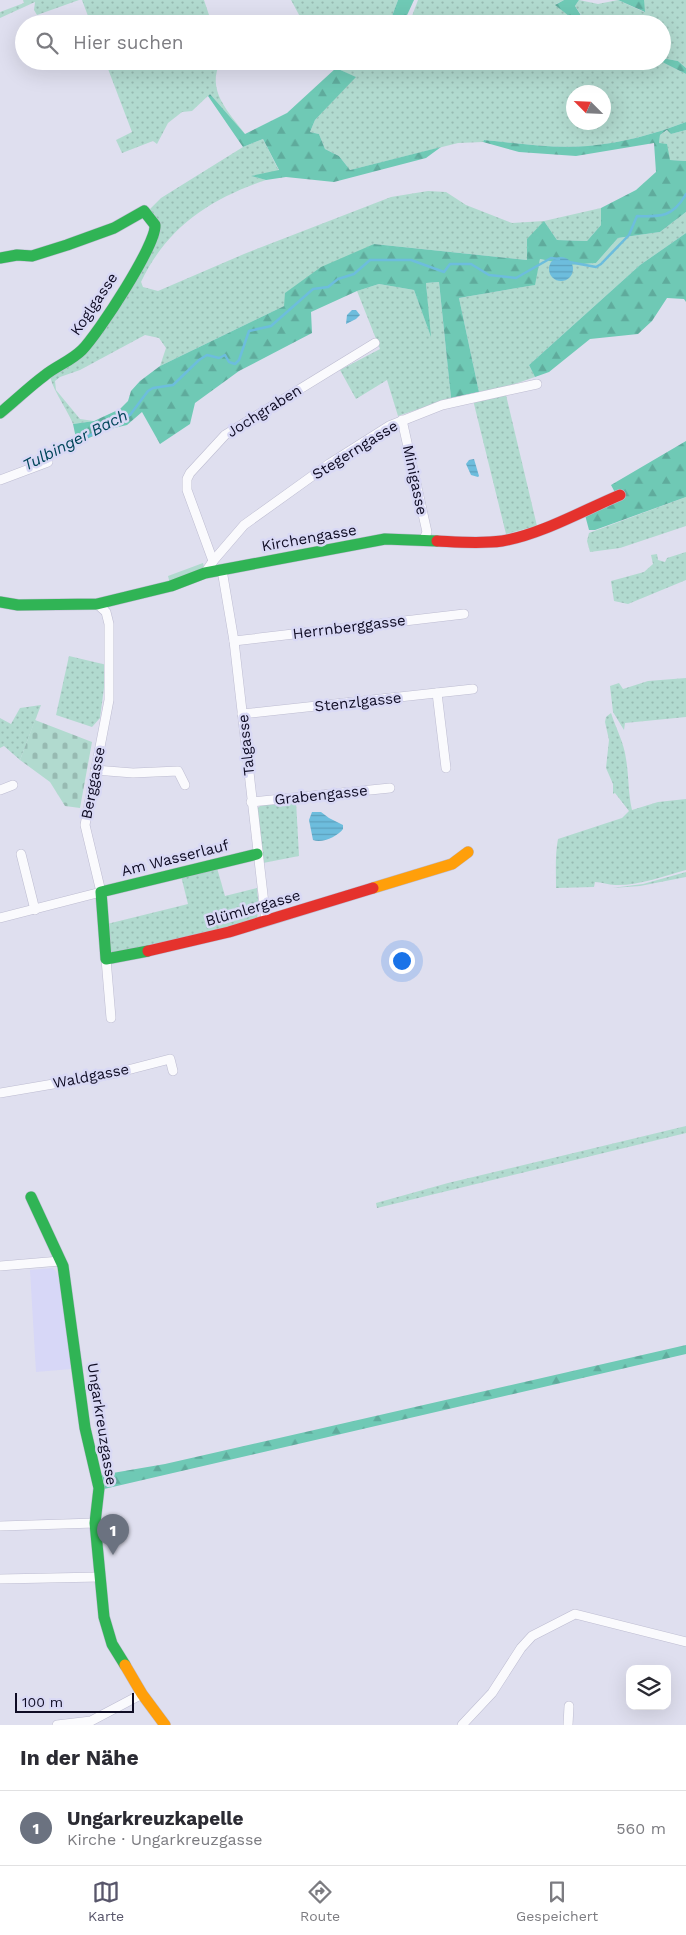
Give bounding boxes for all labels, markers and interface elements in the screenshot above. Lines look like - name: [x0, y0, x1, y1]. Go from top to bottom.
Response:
- search box: [15, 15, 671, 70]
- icon: search: [33, 29, 61, 57]
- text: Hier suchen: [73, 31, 184, 54]
- north arrow: [566, 85, 611, 130]
- street label: Koglgasse: [66, 269, 122, 339]
- street label: Jochgraben: [223, 381, 305, 441]
- water label: Tulbinger Bach: [19, 405, 131, 475]
- street label: Stegerngasse: [309, 417, 401, 483]
- street label: Minigasse: [399, 443, 431, 517]
- street label: Kirchengasse: [260, 521, 358, 555]
- street label: Herrnberggasse: [291, 611, 407, 643]
- street label: Stenzlgasse: [314, 688, 402, 716]
- street label: Talgasse: [234, 713, 258, 777]
- street label: Berggasse: [77, 745, 109, 821]
- street label: Grabengasse: [274, 781, 368, 809]
- street label: Am Wasserlauf: [119, 836, 231, 880]
- street label: Blümlergasse: [203, 886, 303, 930]
- your location: [389, 948, 415, 974]
- street label: Waldgasse: [51, 1060, 131, 1092]
- street label: Ungarkreuzgasse: [83, 1362, 121, 1486]
- pin: 1: [97, 1514, 129, 1555]
- map controls: [626, 1665, 671, 1710]
- button: layers: [626, 1665, 671, 1710]
- scale bar: [15, 1690, 134, 1713]
- text: 100 m: [22, 1694, 63, 1710]
- text: In der Nähe: [20, 1745, 139, 1770]
- text: Ungarkreuzkapelle: [67, 1807, 244, 1830]
- text: 1: [33, 1819, 39, 1838]
- text: 560 m: [616, 1819, 666, 1838]
- text: Kirche · Ungarkreuzgasse: [67, 1830, 263, 1849]
- tab: Karte: [88, 1878, 124, 1924]
- tab: Route: [300, 1878, 340, 1924]
- tab: Gespeichert: [516, 1878, 598, 1924]

